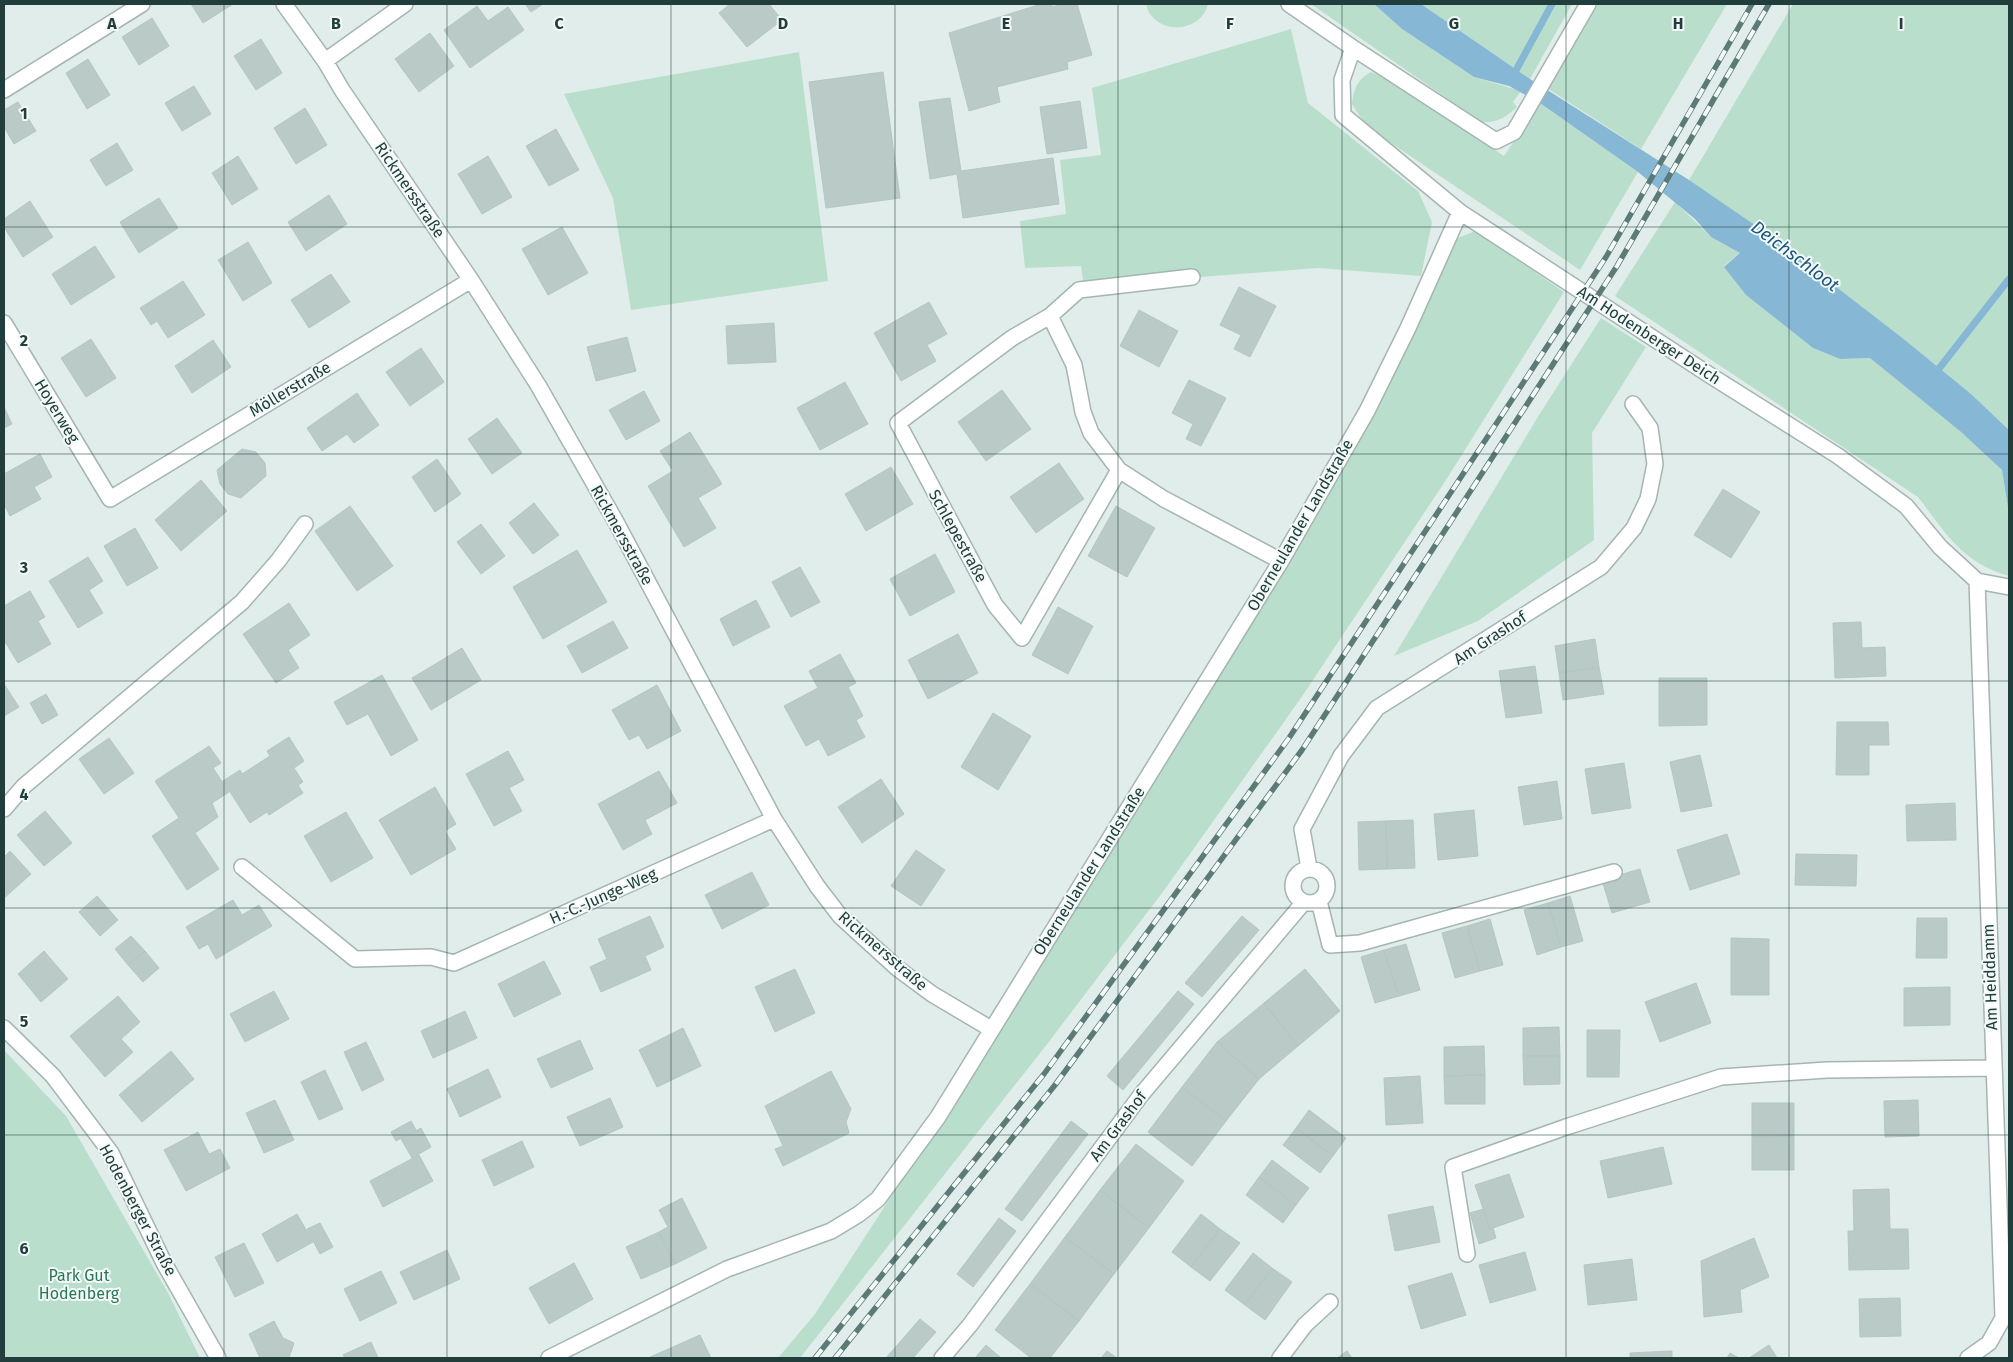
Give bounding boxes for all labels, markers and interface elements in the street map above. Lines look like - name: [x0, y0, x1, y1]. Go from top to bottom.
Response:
- text: A: [106, 14, 117, 33]
- text: B: [331, 14, 341, 33]
- text: C: [554, 14, 564, 33]
- text: D: [778, 14, 788, 33]
- text: E: [1002, 14, 1010, 33]
- text: F: [1226, 14, 1234, 33]
- text: G: [1449, 14, 1459, 33]
- text: H: [1673, 14, 1683, 33]
- text: I: [1899, 14, 1903, 33]
- text: 1: [20, 104, 28, 123]
- street label: Rickmersstraße: [371, 138, 449, 242]
- water label: Deichschloot: [1747, 216, 1844, 297]
- street label: Am Hodenberger Deich: [1574, 282, 1724, 388]
- text: 2: [20, 331, 28, 350]
- street label: Möllerstraße: [246, 357, 334, 421]
- street label: Hoyerweg: [30, 376, 84, 447]
- street label: Oberneulander Landstraße: [1243, 436, 1357, 614]
- street label: Rickmersstraße: [587, 482, 657, 588]
- street label: Schlepestraße: [925, 486, 991, 586]
- text: 3: [19, 558, 28, 577]
- street label: Am Grashof: [1450, 607, 1531, 669]
- street label: Oberneulander Landstraße: [1029, 783, 1149, 959]
- text: 4: [19, 785, 29, 804]
- street label: H.-C.-Junge-Weg: [546, 864, 660, 928]
- street label: Rickmersstraße: [835, 907, 931, 995]
- street label: Am Heiddamm: [1979, 923, 2001, 1031]
- text: 5: [20, 1012, 29, 1031]
- street label: Am Grashof: [1085, 1086, 1152, 1165]
- street label: Hodenberger Straße: [95, 1141, 181, 1279]
- text: 6: [19, 1239, 29, 1258]
- park label: Park Gut Hodenberg: [39, 1266, 120, 1303]

